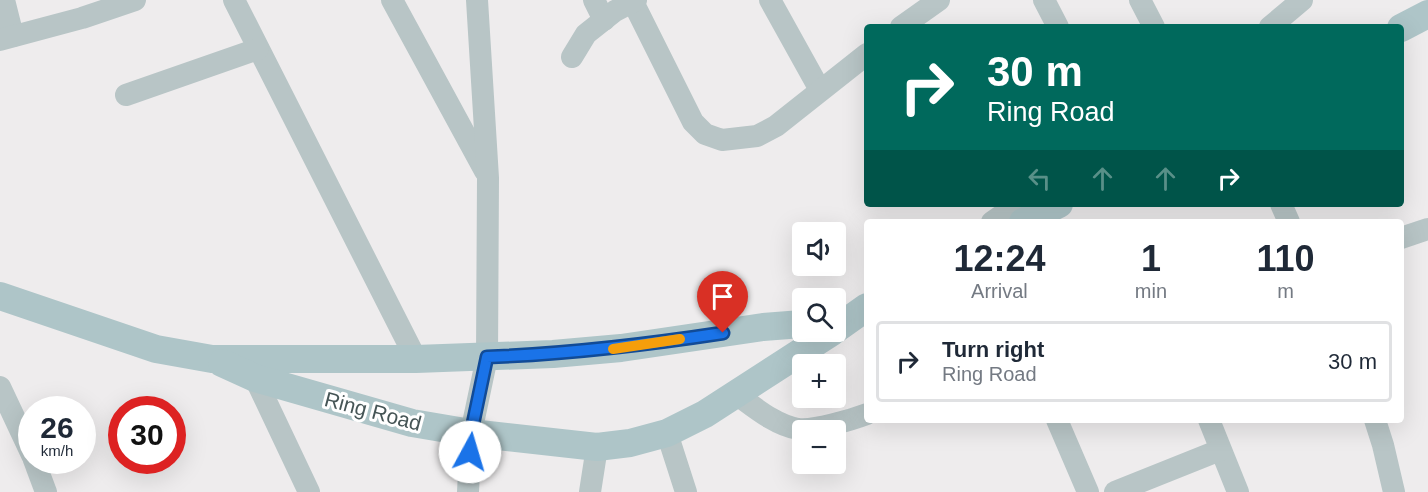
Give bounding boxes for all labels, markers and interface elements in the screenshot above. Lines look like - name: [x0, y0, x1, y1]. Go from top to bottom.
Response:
- icon: right: [888, 48, 966, 126]
- text: 30 m: [987, 48, 1083, 95]
- text: Ring Road: [987, 97, 1115, 127]
- icon: left: [1023, 162, 1056, 195]
- icon: ahead: [1086, 162, 1119, 195]
- icon: ahead: [1149, 162, 1182, 195]
- icon: right: [1212, 162, 1245, 195]
- map controls: [792, 222, 846, 474]
- button: sound: [792, 222, 846, 276]
- text: 12:24: [953, 238, 1045, 279]
- text: 1: [1141, 238, 1161, 279]
- text: 110: [1256, 238, 1315, 279]
- pin: [697, 271, 748, 333]
- icon: arrive: [706, 280, 739, 313]
- text: Arrival: [971, 280, 1028, 302]
- text: min: [1135, 280, 1167, 302]
- text: m: [1277, 280, 1294, 302]
- button: search: [792, 288, 846, 342]
- text: Turn right: [942, 337, 1044, 362]
- icon: right: [891, 345, 924, 378]
- text: 30 m: [1328, 349, 1377, 374]
- button: +: [792, 354, 846, 408]
- text: Ring Road: [942, 363, 1037, 385]
- street label: Ring Road: [322, 387, 424, 435]
- speed limit sign: 30: [108, 396, 186, 474]
- text: 26: [40, 411, 74, 444]
- position arrow: [438, 420, 502, 484]
- button: −: [792, 420, 846, 474]
- text: km/h: [41, 442, 73, 459]

